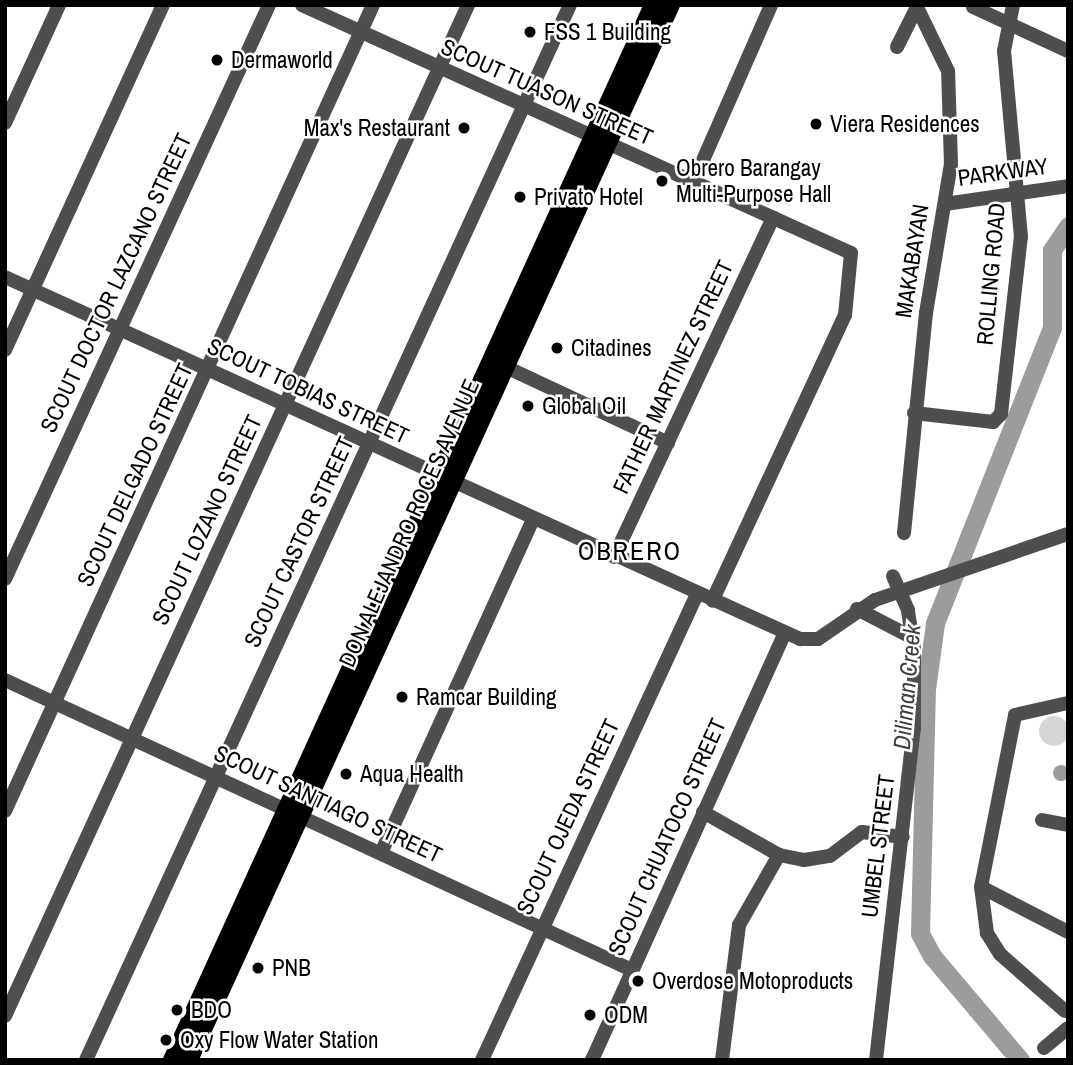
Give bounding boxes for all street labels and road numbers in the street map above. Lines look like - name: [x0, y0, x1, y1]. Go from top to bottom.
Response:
- street label: SCOUT TUASON STREET: [437, 33, 657, 151]
- street label: SCOUT DOCTOR LAZCANO STREET: [34, 129, 198, 437]
- street label: PARKWAY: [956, 152, 1050, 192]
- street label: MAKABAYAN: [889, 202, 935, 320]
- street label: ROLLING ROAD: [971, 202, 1011, 346]
- street label: FATHER MARTINEZ STREET: [607, 256, 739, 498]
- street label: SCOUT TOBIAS STREET: [203, 332, 413, 450]
- street label: SCOUT DELGADO STREET: [71, 359, 199, 591]
- street label: DON ALEJANDRO ROCES AVENUE: [333, 374, 485, 672]
- street label: SCOUT LOZANO STREET: [146, 411, 268, 629]
- street label: SCOUT CASTOR STREET: [238, 432, 360, 652]
- street label: SCOUT OJEDA STREET: [510, 714, 626, 920]
- street label: SCOUT CHUATOCO STREET: [602, 714, 732, 960]
- street label: SCOUT SANTIAGO STREET: [210, 739, 446, 869]
- street label: UMBEL STREET: [855, 773, 901, 919]

